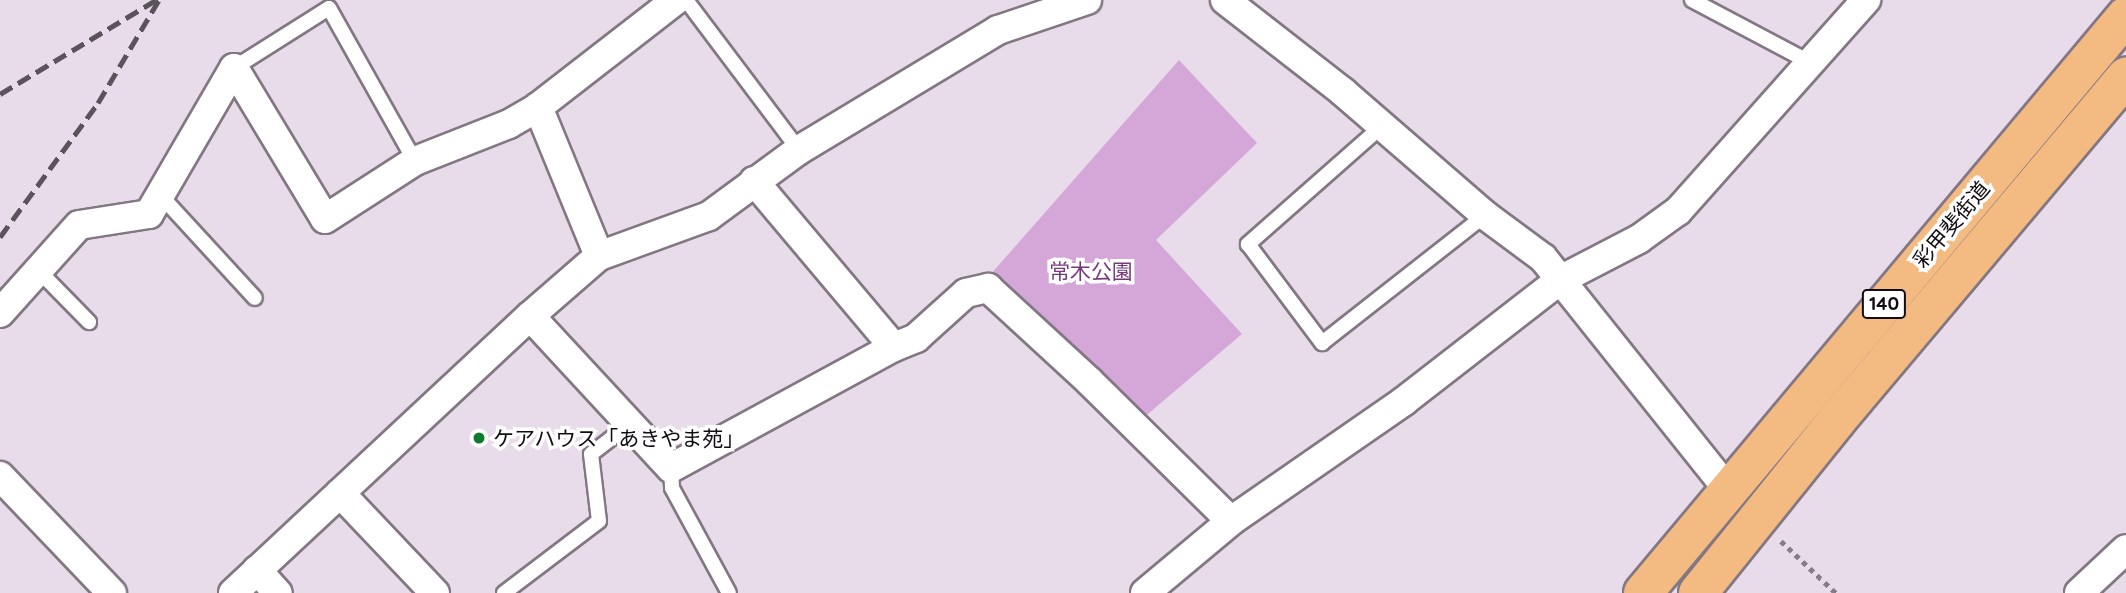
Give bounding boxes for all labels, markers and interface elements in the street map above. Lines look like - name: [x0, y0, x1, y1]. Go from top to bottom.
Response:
- street label: 彩甲斐街道: [1908, 176, 1994, 272]
- park label: 常木公園: [1049, 258, 1133, 284]
- road number: 140: [1861, 288, 1907, 320]
- place label: ケアハウス「あきやま苑」: [493, 425, 745, 451]
- marker: ケアハウス「あきやま苑」: [471, 430, 487, 446]

